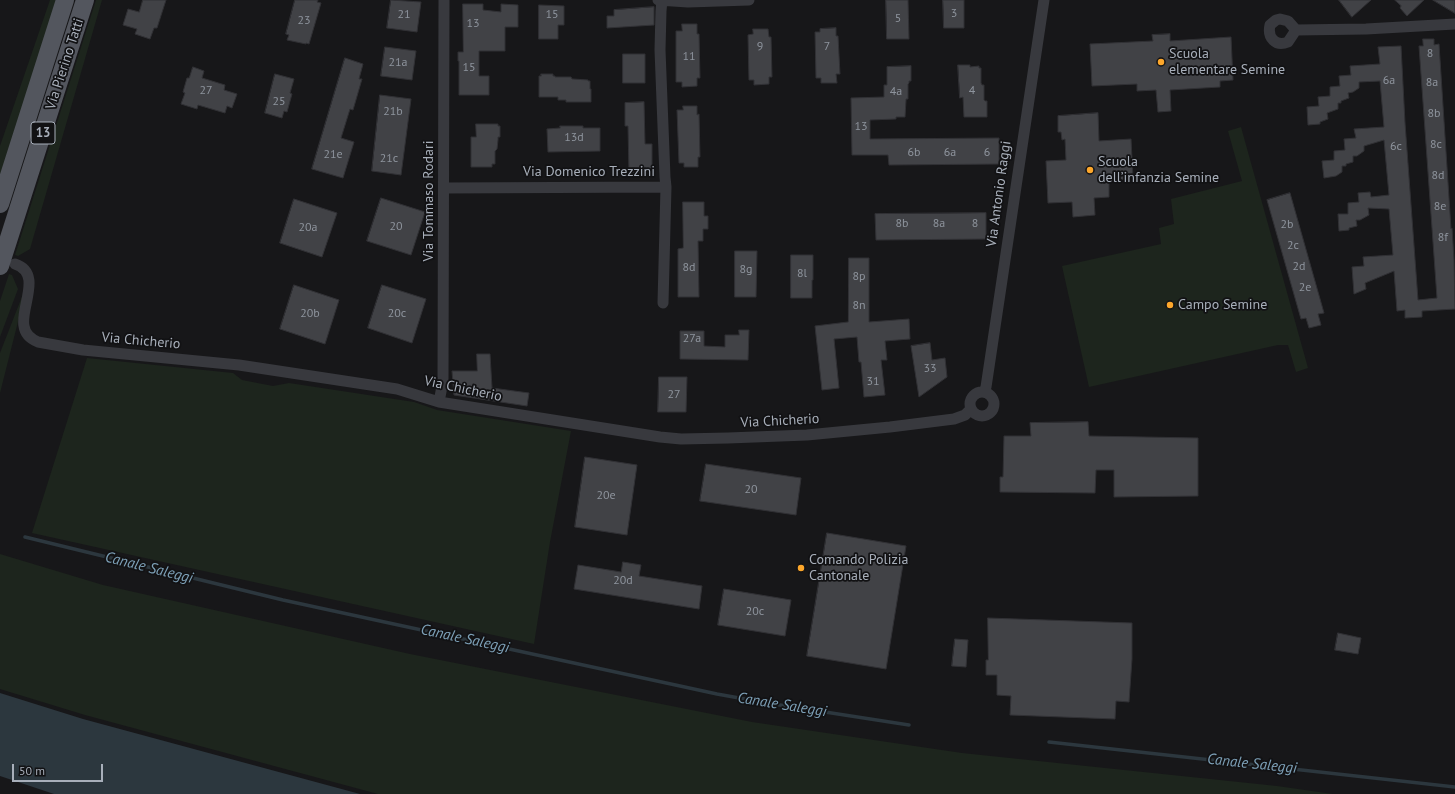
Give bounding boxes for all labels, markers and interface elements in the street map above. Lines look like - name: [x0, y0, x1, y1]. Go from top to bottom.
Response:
- house number: 3: [951, 7, 957, 21]
- house number: 21: [397, 8, 411, 22]
- house number: 15: [545, 8, 559, 22]
- house number: 5: [895, 12, 901, 26]
- house number: 23: [297, 14, 311, 28]
- street label: Via Pierino Tatti: [42, 16, 88, 112]
- house number: 13: [466, 17, 480, 31]
- house number: 9: [757, 40, 763, 54]
- house number: 7: [824, 40, 830, 54]
- place label: Scuola elementare Semine: [1169, 46, 1285, 78]
- house number: 8: [1427, 47, 1433, 61]
- house number: 11: [682, 50, 696, 64]
- house number: 21a: [388, 56, 408, 70]
- marker: Scuola elementare Semine: [1156, 57, 1166, 67]
- house number: 15: [462, 61, 476, 75]
- house number: 6a: [1383, 74, 1395, 88]
- house number: 8a: [1426, 76, 1438, 90]
- house number: 27: [199, 84, 213, 98]
- house number: 4: [969, 84, 975, 98]
- house number: 4a: [890, 85, 902, 99]
- house number: 25: [272, 95, 286, 109]
- house number: 21b: [383, 105, 403, 119]
- house number: 8b: [1427, 107, 1441, 121]
- house number: 13: [854, 120, 868, 134]
- road number: 13: [31, 122, 55, 144]
- house number: 13d: [564, 131, 584, 145]
- house number: 8c: [1430, 138, 1442, 152]
- street label: Via Antonio Raggi: [983, 140, 1015, 248]
- house number: 6c: [1390, 140, 1402, 154]
- street label: Via Tommaso Rodari: [421, 141, 437, 261]
- house number: 6b: [907, 146, 921, 160]
- house number: 6a: [944, 146, 956, 160]
- house number: 6: [984, 146, 990, 160]
- house number: 21e: [323, 148, 343, 162]
- house number: 21c: [380, 152, 398, 166]
- place label: Scuola dell’infanzia Semine: [1098, 154, 1219, 186]
- street label: Via Domenico Trezzini: [523, 164, 655, 180]
- marker: Scuola dell’infanzia Semine: [1085, 165, 1095, 175]
- house number: 8d: [1432, 169, 1444, 183]
- house number: 8e: [1434, 200, 1446, 214]
- house number: 8b: [895, 217, 909, 231]
- house number: 8a: [933, 217, 945, 231]
- house number: 8: [972, 217, 978, 231]
- house number: 2b: [1280, 218, 1294, 232]
- house number: 20: [389, 220, 403, 234]
- house number: 20a: [298, 221, 318, 235]
- house number: 8f: [1438, 231, 1448, 245]
- house number: 2c: [1287, 239, 1299, 253]
- house number: 2d: [1293, 260, 1305, 274]
- house number: 8d: [683, 261, 695, 275]
- house number: 8g: [740, 263, 752, 277]
- house number: 8l: [797, 267, 807, 281]
- house number: 8p: [852, 270, 866, 284]
- house number: 2e: [1299, 281, 1311, 295]
- place label: Campo Semine: [1178, 297, 1267, 313]
- house number: 8n: [852, 299, 866, 313]
- marker: Campo Semine: [1165, 300, 1175, 310]
- house number: 20b: [300, 307, 320, 321]
- house number: 20c: [388, 307, 406, 321]
- street label: Via Chicherio: [101, 329, 181, 353]
- house number: 27a: [683, 332, 701, 346]
- house number: 33: [923, 362, 937, 376]
- street label: Via Chicherio: [423, 373, 503, 405]
- house number: 31: [866, 375, 880, 389]
- house number: 27: [667, 388, 681, 402]
- street label: Via Chicherio: [740, 411, 820, 431]
- house number: 20: [744, 483, 758, 497]
- house number: 20e: [596, 489, 616, 503]
- water label: Canale Saleggi: [103, 548, 195, 588]
- place label: Comando Polizia Cantonale: [809, 552, 908, 584]
- marker: Comando Polizia Cantonale: [796, 563, 806, 573]
- house number: 20d: [613, 574, 633, 588]
- house number: 20c: [746, 605, 764, 619]
- water label: Canale Saleggi: [419, 621, 511, 657]
- water label: Canale Saleggi: [736, 689, 828, 721]
- water label: Canale Saleggi: [1206, 750, 1298, 778]
- scale bar: [14, 756, 105, 782]
- text: 50 m: [19, 763, 45, 778]

